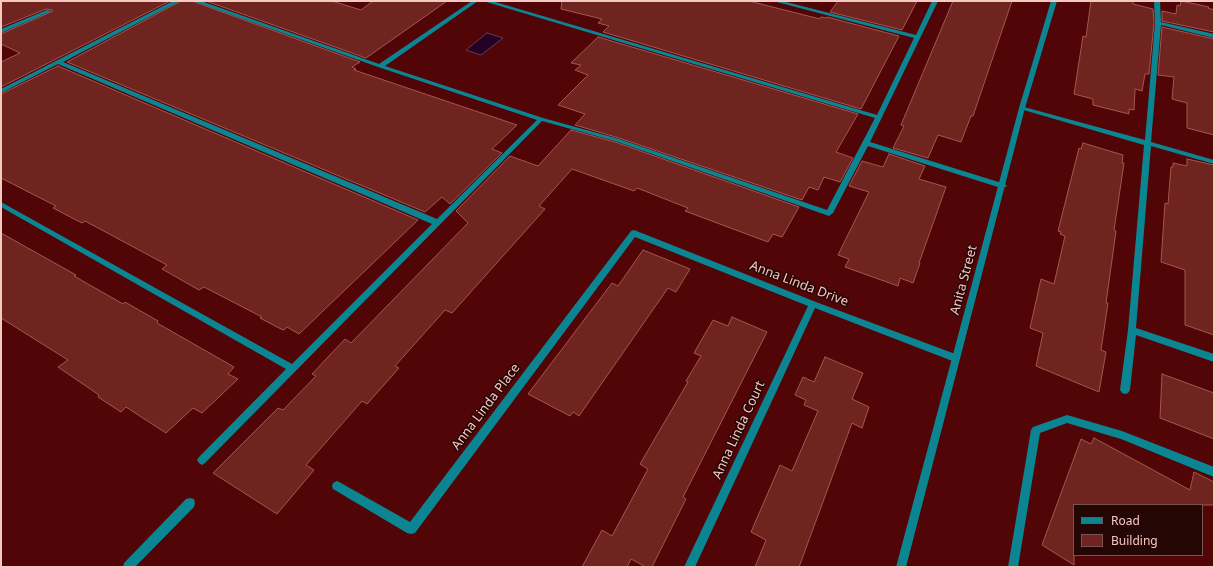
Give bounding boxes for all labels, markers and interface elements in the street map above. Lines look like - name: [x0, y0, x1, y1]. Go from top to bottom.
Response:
- street label: Anita Street: [947, 244, 981, 316]
- street label: Anna Linda Drive: [748, 258, 850, 310]
- street label: Anna Linda Place: [448, 361, 524, 453]
- street label: Anna Linda Court: [710, 379, 768, 481]
- legend: [1073, 504, 1203, 556]
- text: Road: [1111, 512, 1140, 529]
- text: Building: [1111, 532, 1158, 549]

